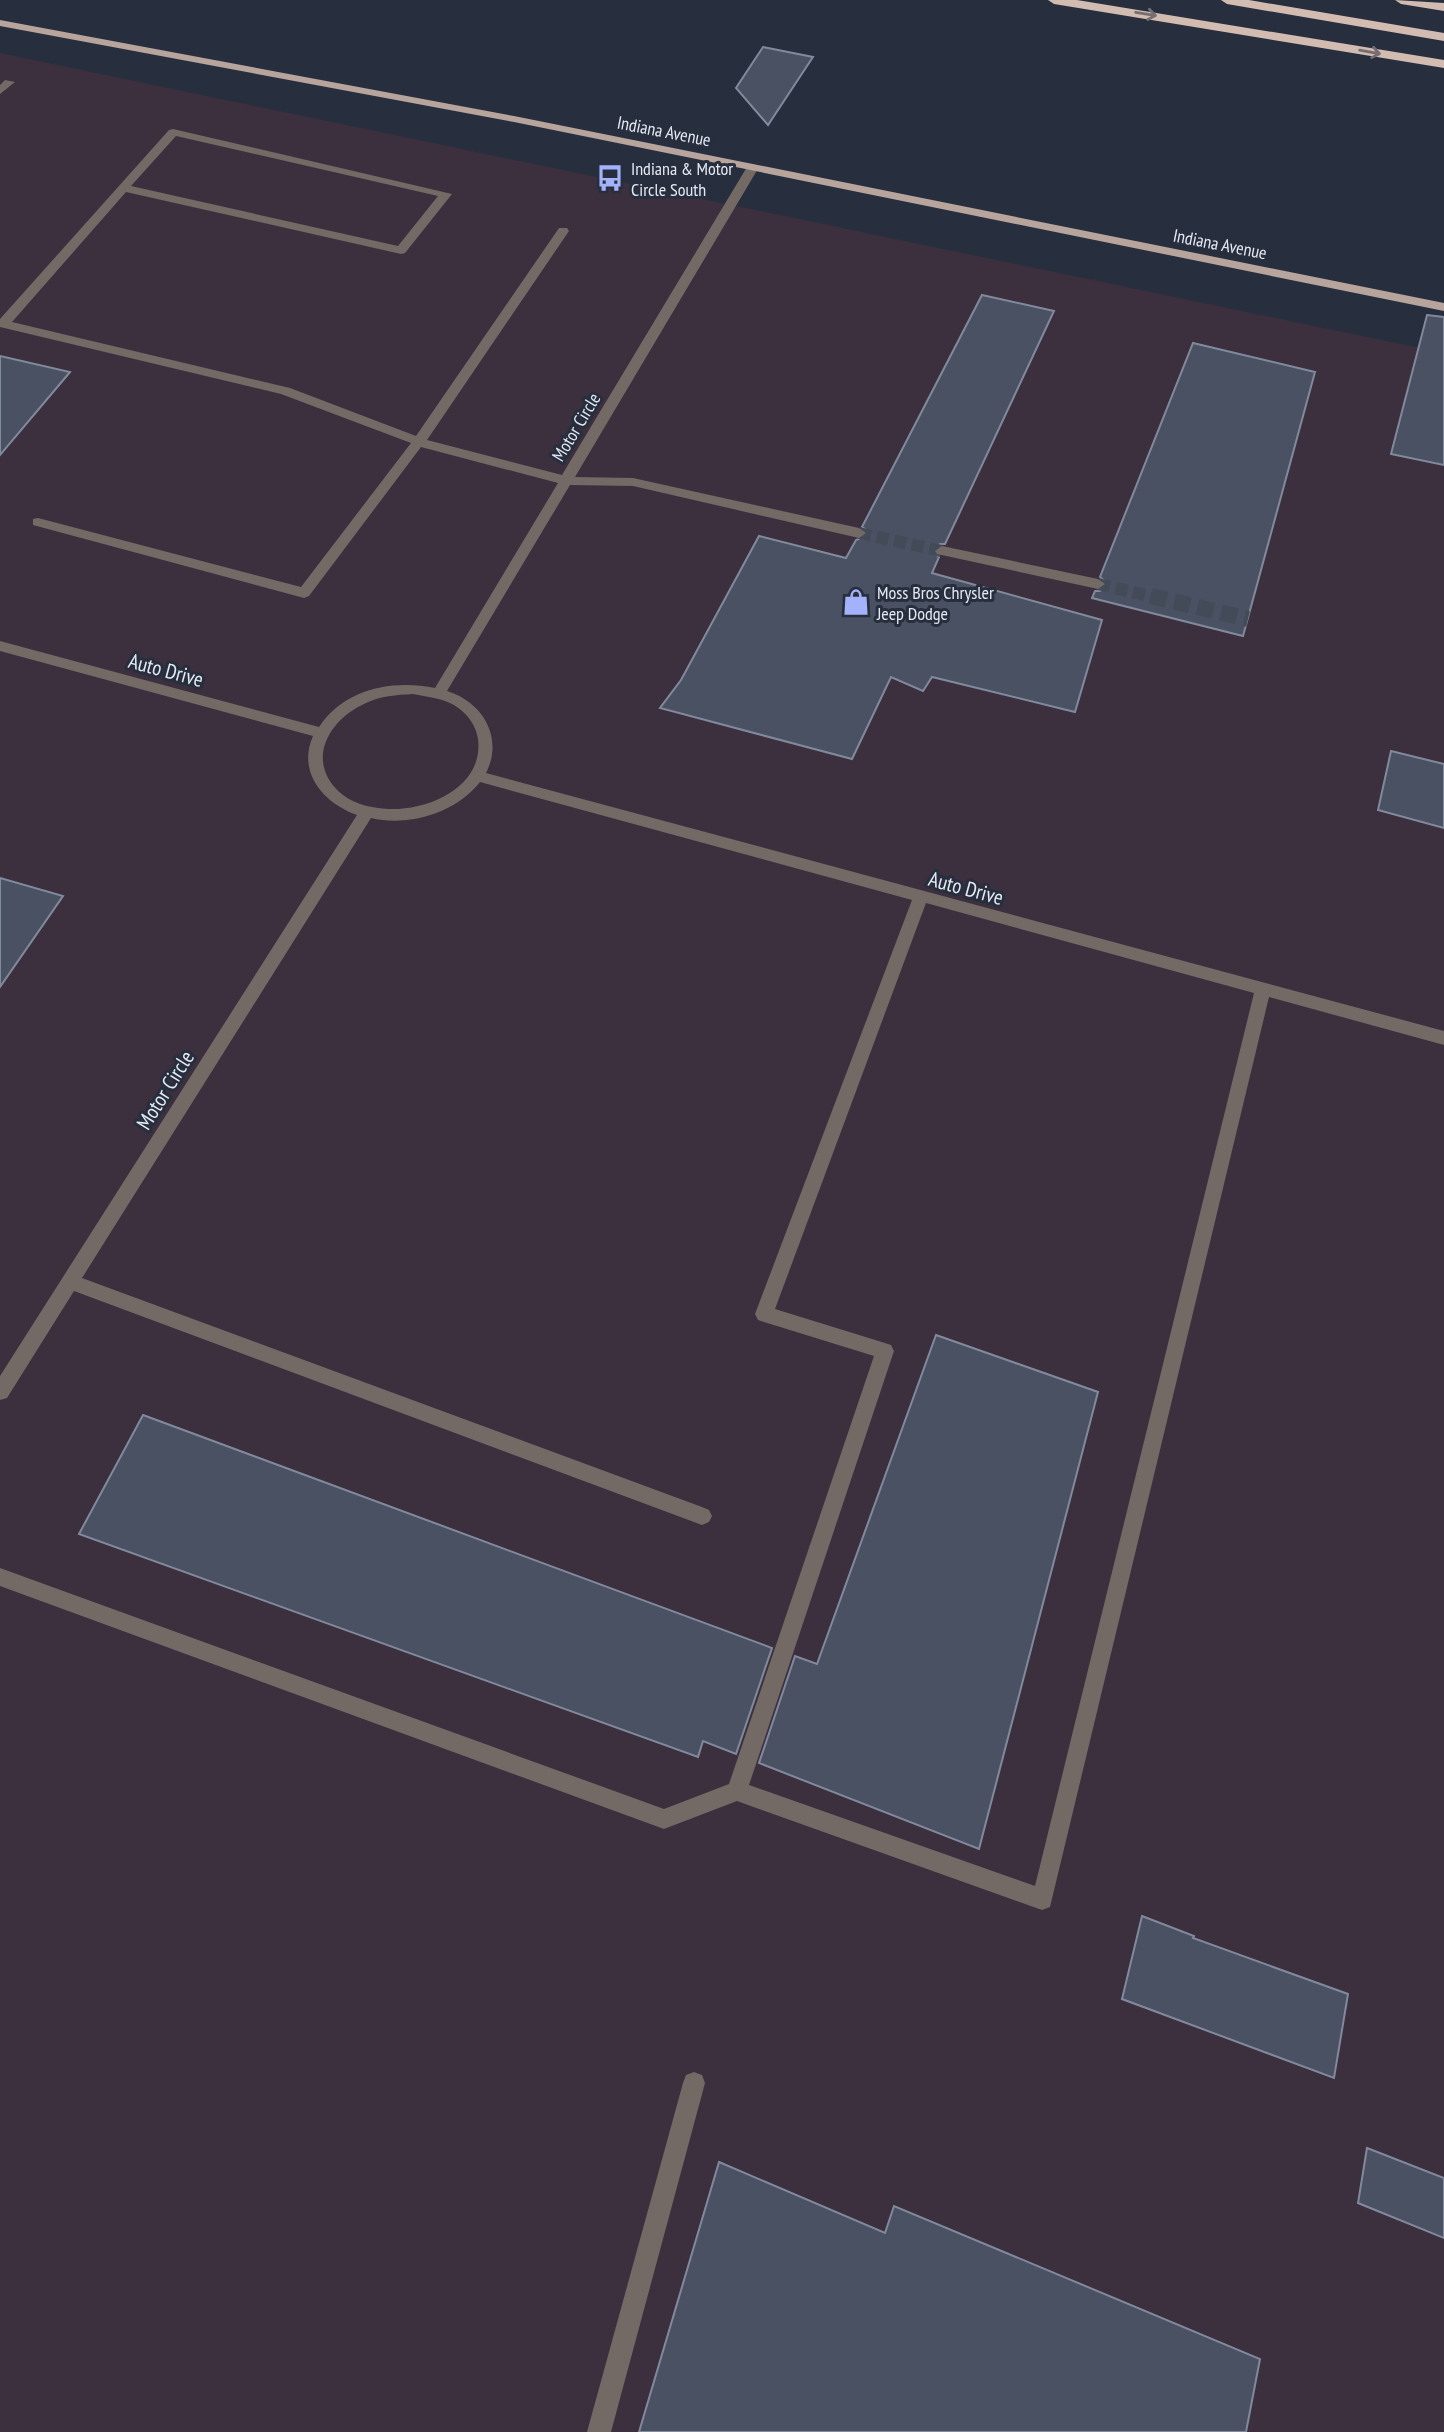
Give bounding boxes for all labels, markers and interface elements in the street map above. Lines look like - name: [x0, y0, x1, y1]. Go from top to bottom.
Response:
- one-way arrow: [1134, 8, 1157, 21]
- one-way arrow: [1358, 46, 1381, 59]
- street label: Indiana Avenue: [615, 111, 713, 151]
- place label: Indiana & Motor Circle South: [631, 157, 733, 201]
- bus stop icon: Indiana & Motor Circle South: [595, 163, 625, 193]
- street label: Indiana Avenue: [1171, 224, 1269, 264]
- street label: Motor Circle: [547, 389, 605, 465]
- place label: Moss Bros Chrysler Jeep Dodge: [876, 581, 994, 625]
- shop icon: Moss Bros Chrysler Jeep Dodge: [841, 587, 871, 617]
- street label: Auto Drive: [126, 647, 206, 693]
- street label: Auto Drive: [926, 865, 1006, 911]
- street label: Motor Circle: [130, 1045, 200, 1135]

